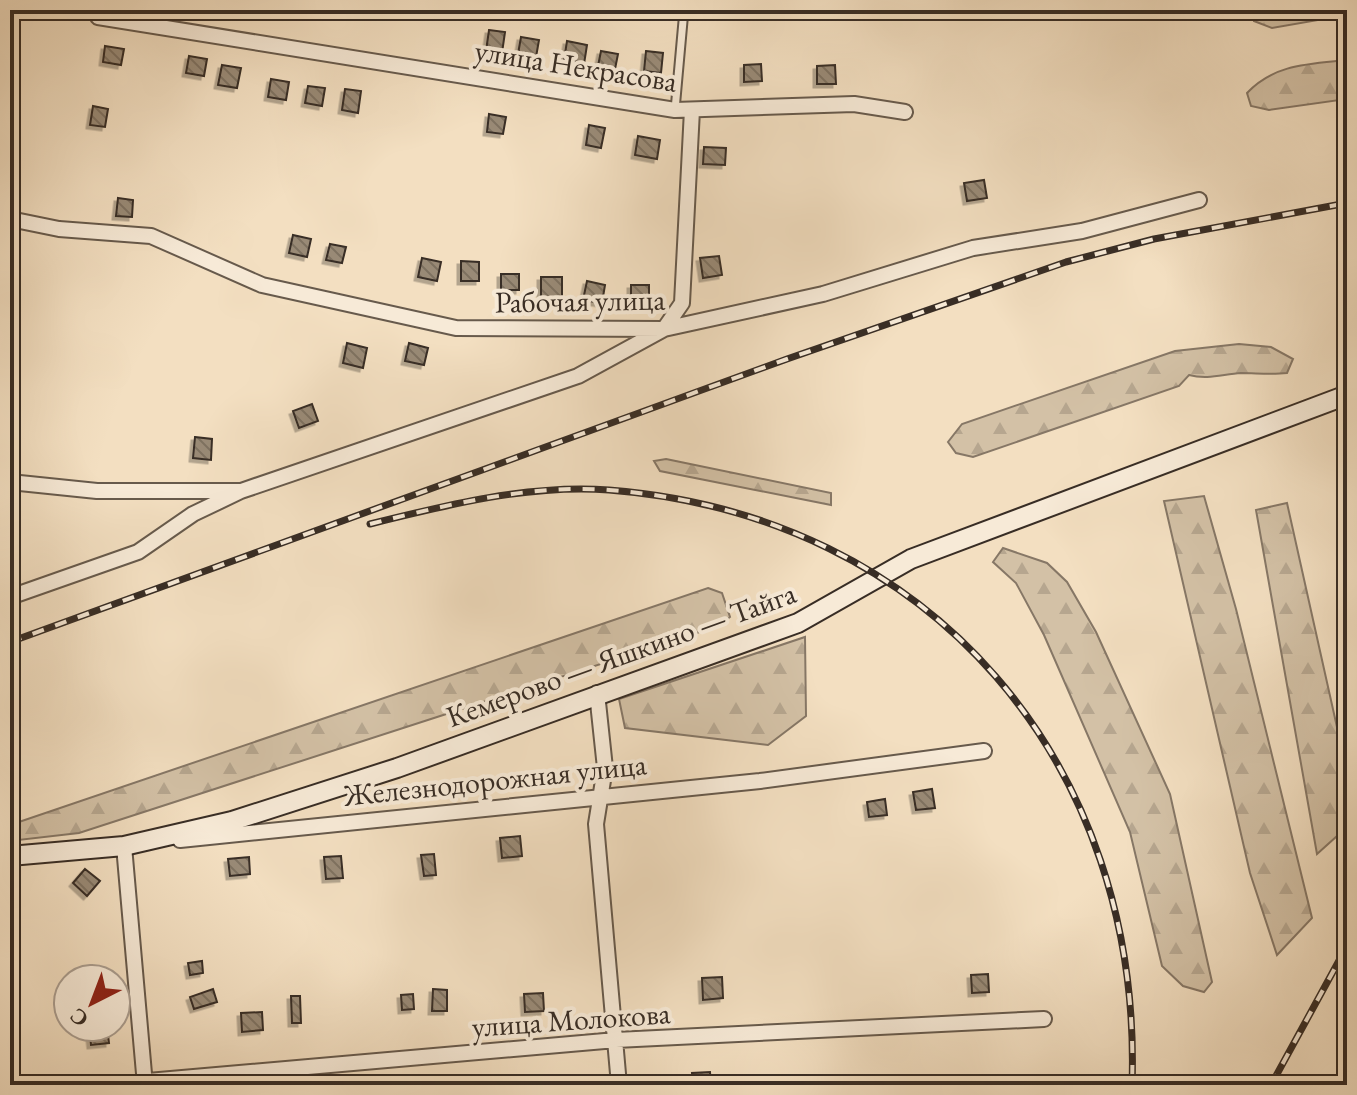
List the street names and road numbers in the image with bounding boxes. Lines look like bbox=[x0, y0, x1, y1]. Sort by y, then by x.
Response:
street label: улица Некрасова bbox=[472, 30, 680, 101]
street label: Рабочая улица bbox=[494, 280, 666, 321]
street label: Кемерово — Яшкино — Тайга bbox=[441, 573, 801, 736]
street label: Железнодорожная улица bbox=[341, 744, 648, 815]
street label: улица Молокова bbox=[470, 993, 672, 1046]

